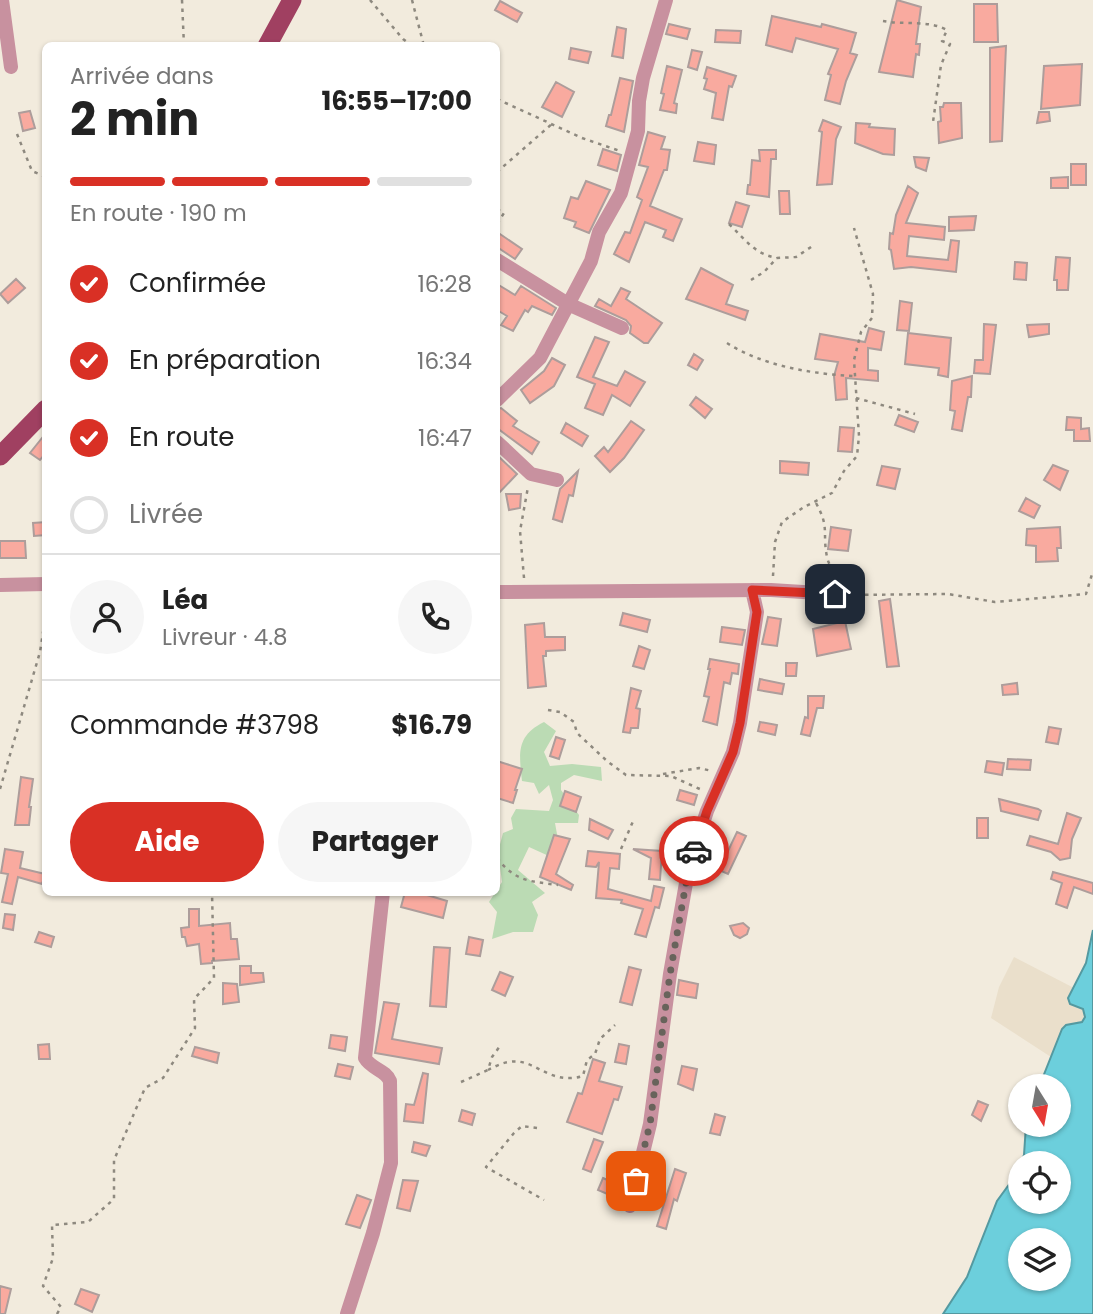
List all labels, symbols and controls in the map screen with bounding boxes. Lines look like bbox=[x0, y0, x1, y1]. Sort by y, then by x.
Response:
text: Arrivée dans bbox=[70, 60, 214, 92]
text: 16:55–17:00 bbox=[321, 83, 472, 119]
text: 2 min bbox=[70, 87, 199, 151]
text: En route · 190 m bbox=[70, 197, 247, 229]
icon: check bbox=[70, 265, 108, 303]
text: Confirmée bbox=[129, 265, 266, 301]
text: 16:28 bbox=[417, 268, 472, 300]
icon: check bbox=[70, 342, 108, 380]
text: En préparation bbox=[129, 342, 321, 378]
text: 16:34 bbox=[417, 345, 472, 377]
icon: check bbox=[70, 419, 108, 457]
text: En route bbox=[129, 419, 234, 455]
text: 16:47 bbox=[418, 422, 472, 454]
text: Livrée bbox=[129, 496, 203, 532]
pin bbox=[805, 564, 865, 624]
icon: home bbox=[816, 575, 854, 613]
button: person bbox=[70, 580, 144, 654]
button: phone bbox=[398, 580, 472, 654]
text: Léa bbox=[162, 582, 208, 618]
text: Livreur · 4.8 bbox=[162, 621, 288, 653]
text: Commande #3798 bbox=[70, 707, 319, 743]
text: $16.79 bbox=[391, 707, 472, 743]
button: Aide bbox=[70, 802, 264, 882]
button: Partager bbox=[278, 802, 472, 882]
courier bbox=[659, 816, 729, 886]
icon: car bbox=[675, 832, 713, 870]
north arrow bbox=[1008, 1074, 1071, 1138]
map controls bbox=[1008, 1074, 1071, 1291]
pin bbox=[606, 1151, 666, 1211]
button: locate bbox=[1008, 1151, 1071, 1214]
icon: bag bbox=[617, 1162, 655, 1200]
button: layers bbox=[1008, 1228, 1071, 1291]

